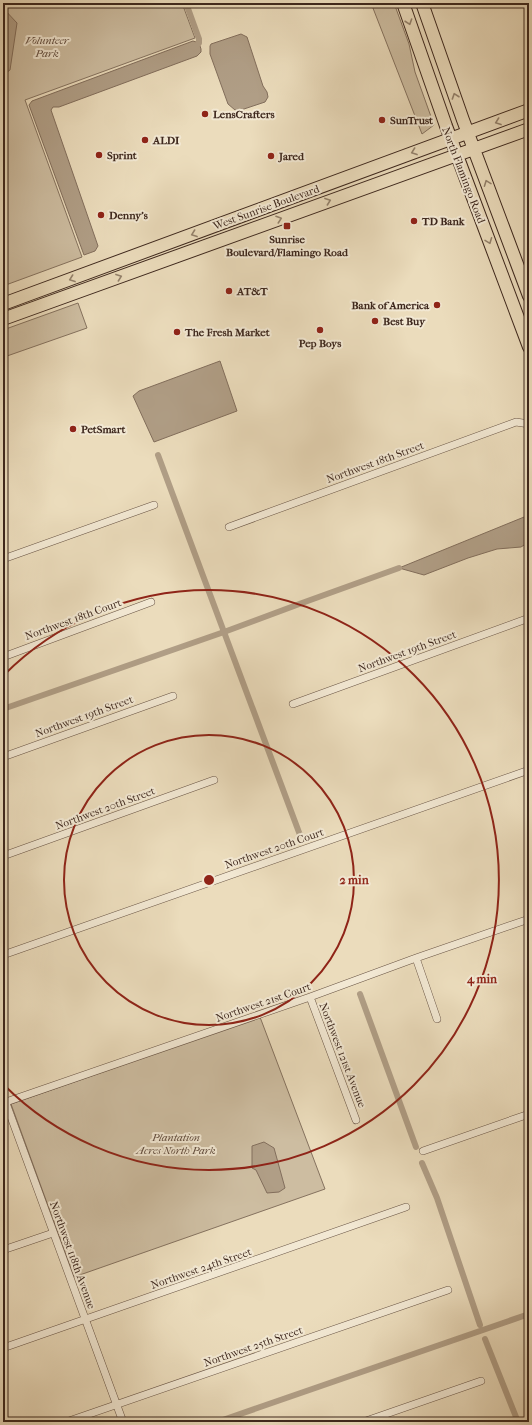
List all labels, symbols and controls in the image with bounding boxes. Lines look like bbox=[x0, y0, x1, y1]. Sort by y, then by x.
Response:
one-way arrow bbox=[405, 19, 413, 26]
park label: Volunteer Park bbox=[25, 34, 70, 60]
one-way arrow bbox=[451, 93, 459, 100]
place label: LensCrafters bbox=[213, 108, 274, 121]
marker: LensCrafters bbox=[200, 109, 210, 119]
place label: SunTrust bbox=[390, 114, 434, 127]
marker: SunTrust bbox=[377, 115, 387, 125]
one-way arrow bbox=[495, 117, 502, 125]
street label: North Flamingo Road bbox=[439, 125, 488, 226]
place label: ALDI bbox=[152, 134, 180, 147]
marker: ALDI bbox=[140, 135, 150, 145]
one-way arrow bbox=[411, 148, 418, 156]
place label: Sprint bbox=[107, 149, 138, 162]
marker: Sprint bbox=[94, 150, 104, 160]
place label: Jared bbox=[278, 150, 305, 163]
marker: Jared bbox=[266, 151, 276, 161]
one-way arrow bbox=[483, 180, 491, 187]
street label: West Sunrise Boulevard bbox=[210, 182, 322, 233]
one-way arrow bbox=[324, 198, 331, 206]
place label: Denny's bbox=[108, 209, 148, 222]
marker: Denny's bbox=[96, 210, 106, 220]
one-way arrow bbox=[276, 215, 283, 223]
place label: TD Bank bbox=[421, 215, 465, 228]
marker: TD Bank bbox=[409, 216, 419, 226]
marker: Sunrise Boulevard/Flamingo Road bbox=[282, 221, 292, 231]
one-way arrow bbox=[190, 229, 197, 237]
place label: Sunrise Boulevard/Flamingo Road bbox=[226, 233, 349, 259]
one-way arrow bbox=[485, 238, 493, 245]
one-way arrow bbox=[69, 274, 76, 283]
one-way arrow bbox=[115, 274, 122, 282]
place label: AT&T bbox=[236, 285, 268, 298]
marker: AT&T bbox=[224, 286, 234, 296]
place label: Bank of America bbox=[351, 299, 430, 312]
marker: Bank of America bbox=[432, 300, 442, 310]
place label: Best Buy bbox=[383, 315, 426, 328]
marker: Best Buy bbox=[370, 316, 380, 326]
marker: Pep Boys bbox=[315, 325, 325, 335]
place label: The Fresh Market bbox=[184, 326, 271, 339]
marker: The Fresh Market bbox=[172, 327, 182, 337]
place label: Pep Boys bbox=[299, 337, 341, 350]
place label: PetSmart bbox=[81, 423, 126, 436]
marker: PetSmart bbox=[68, 424, 78, 434]
street label: Northwest 18th Street bbox=[325, 439, 426, 486]
street label: Northwest 18th Court bbox=[23, 596, 123, 643]
street label: Northwest 19th Street bbox=[356, 628, 458, 675]
street label: Northwest 19th Street bbox=[33, 693, 135, 740]
street label: Northwest 20th Street bbox=[53, 784, 157, 833]
street label: Northwest 20th Court bbox=[223, 825, 326, 872]
centre of rings bbox=[202, 873, 216, 887]
text: 2 min bbox=[339, 873, 370, 887]
text: 4 min bbox=[466, 972, 498, 987]
street label: Northwest 21st Court bbox=[214, 980, 312, 1025]
street label: Northwest 121st Avenue bbox=[317, 1001, 369, 1110]
park label: Plantation Acres North Park bbox=[135, 1131, 216, 1157]
street label: Northwest 118th Avenue bbox=[47, 1200, 98, 1311]
street label: Northwest 24th Street bbox=[149, 1245, 253, 1292]
street label: Northwest 25th Street bbox=[202, 1323, 304, 1370]

